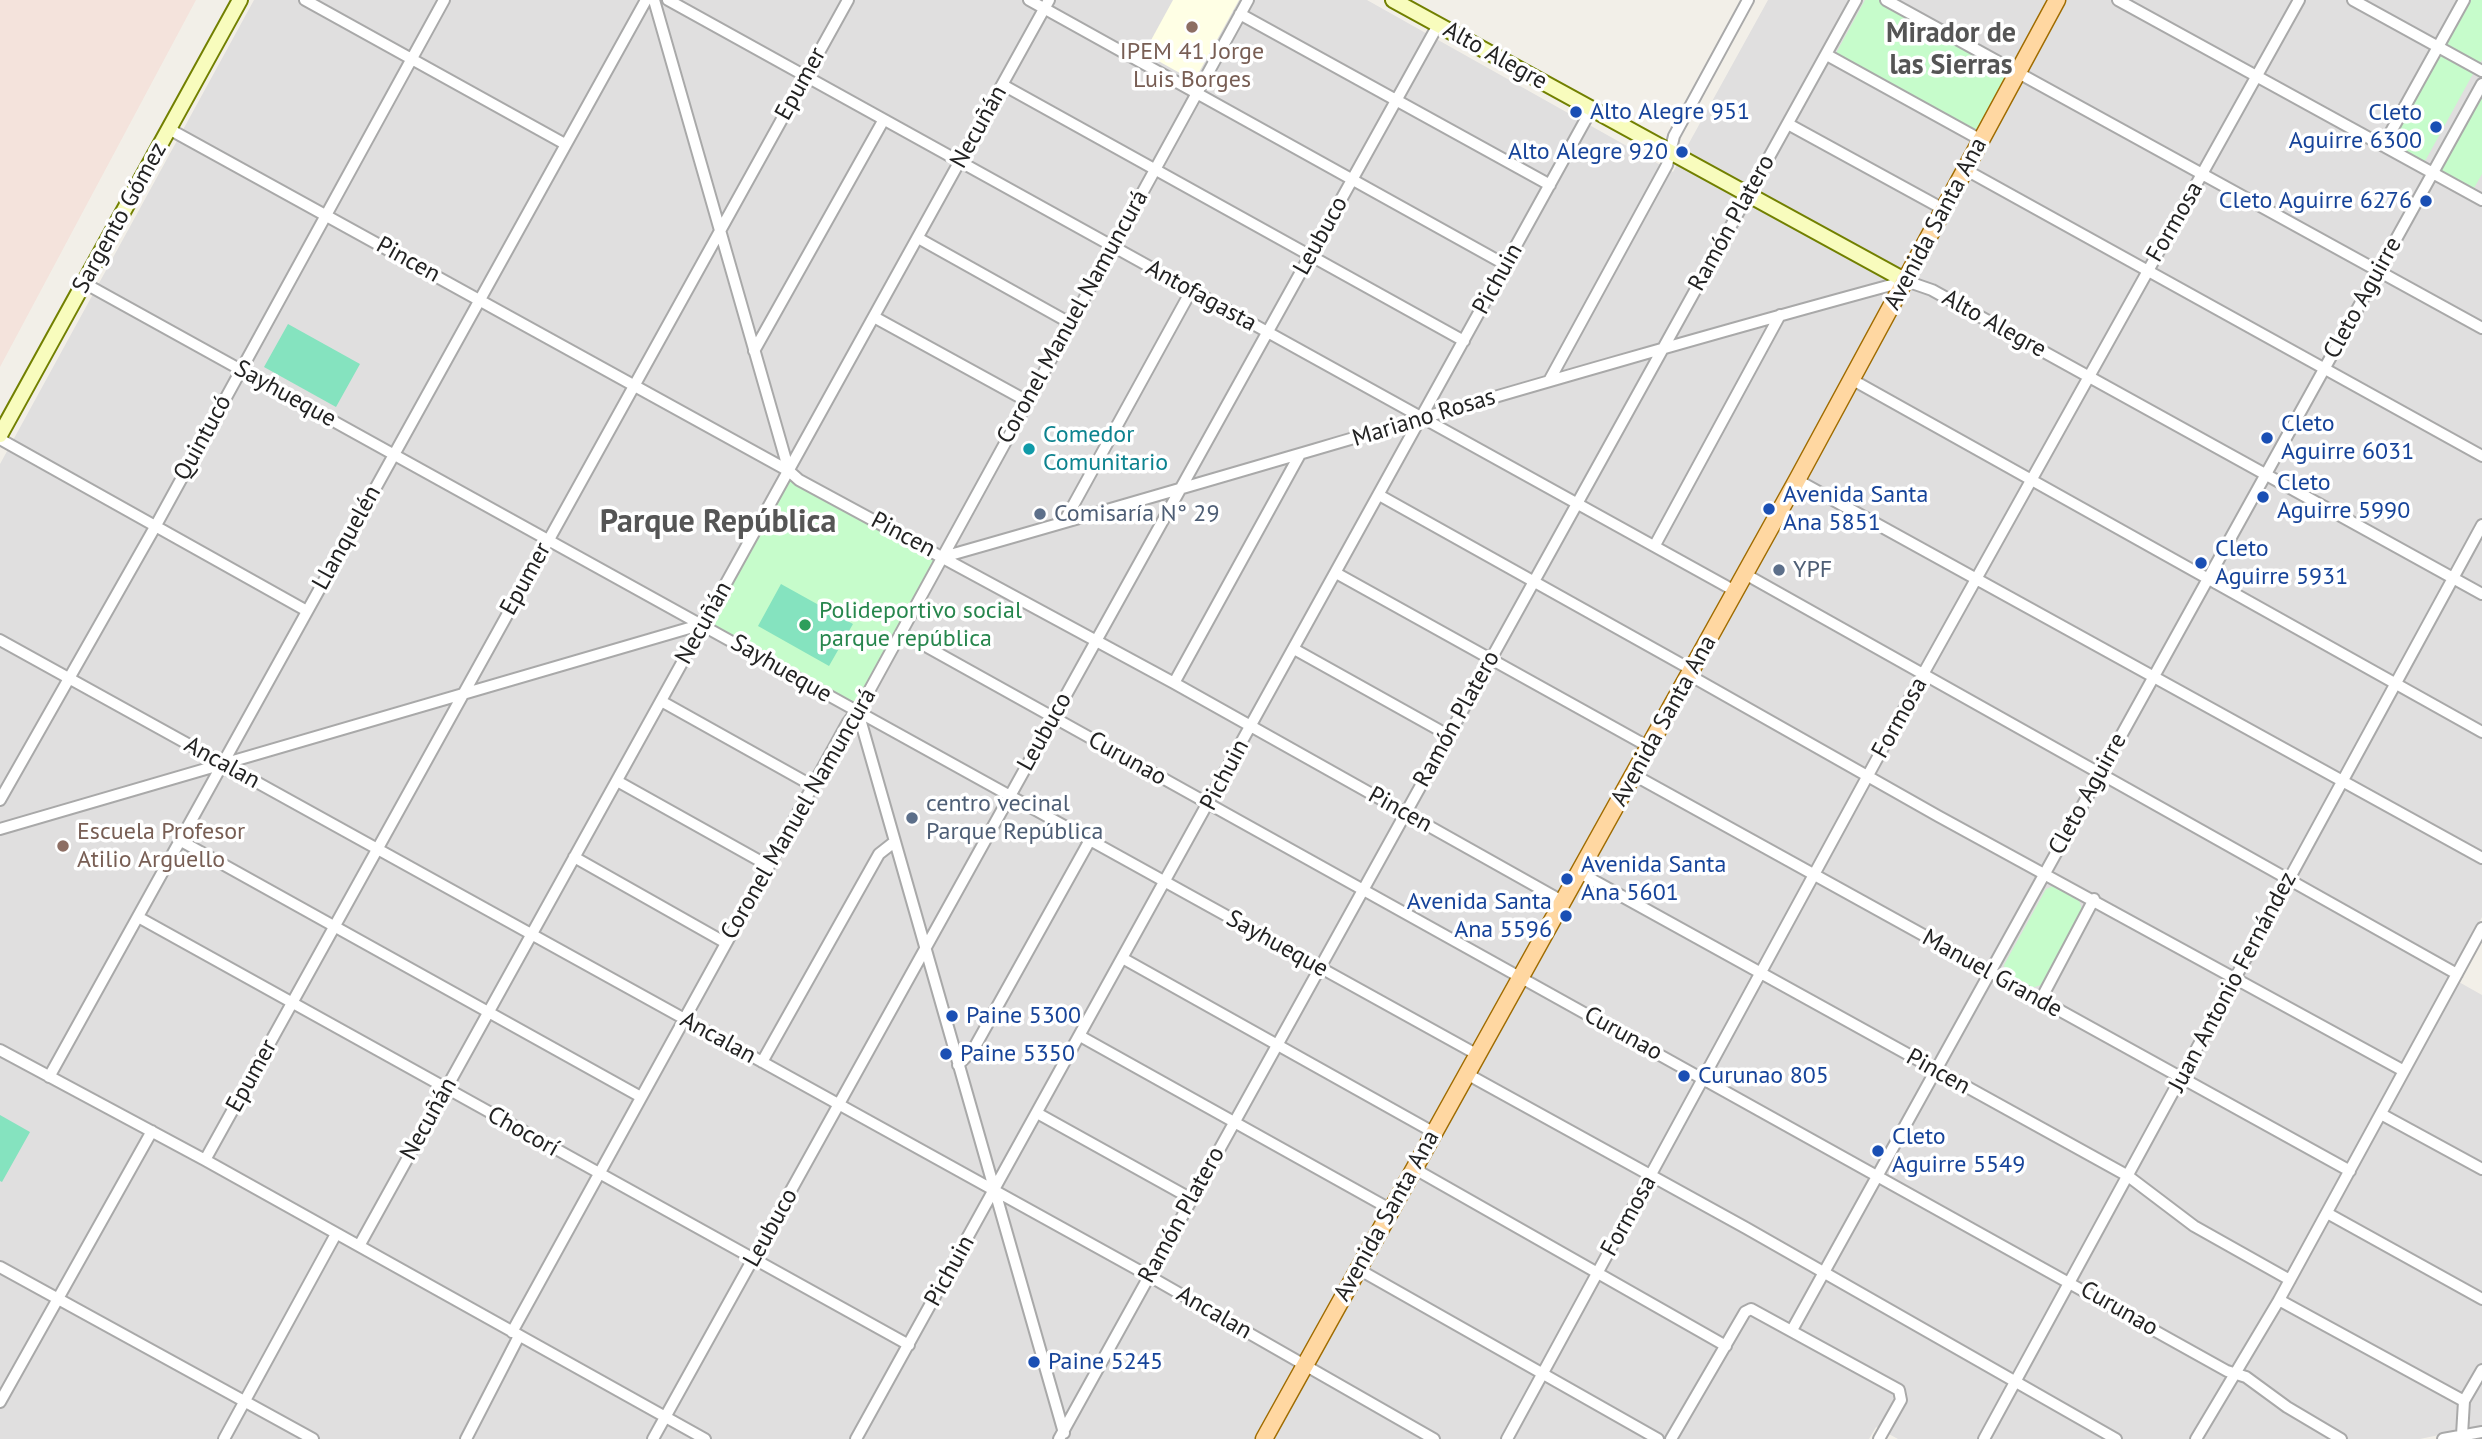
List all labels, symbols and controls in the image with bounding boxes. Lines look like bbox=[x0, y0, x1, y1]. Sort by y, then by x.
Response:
street label: Alto Alegre bbox=[1438, 16, 1552, 96]
district label: Mirador de las Sierras bbox=[1886, 17, 2016, 83]
marker: IPEM 41 Jorge Luis Borges bbox=[1184, 19, 1200, 35]
place label: IPEM 41 Jorge Luis Borges bbox=[1120, 38, 1264, 94]
street label: Epumer bbox=[769, 43, 833, 125]
street label: Necuñán bbox=[945, 81, 1013, 173]
place label: Alto Alegre 951 bbox=[1590, 98, 1750, 126]
place label: Cleto Aguirre 6300 bbox=[2289, 99, 2422, 155]
marker: Alto Alegre 951 bbox=[1568, 104, 1584, 120]
marker: Cleto Aguirre 6300 bbox=[2428, 119, 2444, 135]
street label: Avenida Santa Ana bbox=[1879, 133, 1993, 315]
street label: Sargento Gómez bbox=[67, 138, 173, 298]
place label: Alto Alegre 920 bbox=[1508, 138, 1668, 166]
marker: Alto Alegre 920 bbox=[1674, 144, 1690, 160]
street label: Ramón Platero bbox=[1683, 150, 1781, 296]
street label: Formosa bbox=[2141, 177, 2209, 267]
street label: Coronel Manuel Namuncurá bbox=[991, 185, 1155, 449]
place label: Cleto Aguirre 6276 bbox=[2219, 187, 2412, 215]
street label: Leubuco bbox=[1288, 192, 1354, 280]
marker: Cleto Aguirre 6276 bbox=[2418, 193, 2434, 209]
street label: Pincen bbox=[371, 231, 445, 289]
street label: Cleto Aguirre bbox=[2318, 232, 2408, 364]
street label: Pichuin bbox=[1467, 239, 1529, 319]
street label: Antofagasta bbox=[1141, 254, 1261, 338]
street label: Alto Alegre bbox=[1937, 284, 2051, 364]
street label: Sayhueque bbox=[229, 354, 341, 434]
street label: Mariano Rosas bbox=[1349, 383, 1499, 453]
street label: Quintucó bbox=[168, 390, 238, 486]
place label: Cleto Aguirre 6031 bbox=[2281, 410, 2414, 466]
place label: Comedor Comunitario bbox=[1043, 421, 1168, 477]
marker: Cleto Aguirre 6031 bbox=[2259, 430, 2275, 446]
marker: Comedor Comunitario bbox=[1021, 441, 1037, 457]
place label: Cleto Aguirre 5990 bbox=[2277, 469, 2410, 525]
street label: Llanquelén bbox=[307, 481, 387, 595]
place label: Avenida Santa Ana 5851 bbox=[1783, 481, 1928, 537]
marker: Cleto Aguirre 5990 bbox=[2255, 489, 2271, 505]
place label: Comisaría N° 29 bbox=[1054, 500, 1219, 528]
marker: Avenida Santa Ana 5851 bbox=[1761, 501, 1777, 517]
district label: Parque República bbox=[600, 504, 836, 542]
street label: Pincen bbox=[866, 506, 940, 564]
marker: Comisaría N° 29 bbox=[1032, 506, 1048, 522]
place label: Cleto Aguirre 5931 bbox=[2215, 535, 2348, 591]
street label: Epumer bbox=[494, 538, 558, 620]
marker: Cleto Aguirre 5931 bbox=[2193, 555, 2209, 571]
place label: YPF bbox=[1793, 556, 1832, 584]
marker: YPF bbox=[1771, 562, 1787, 578]
street label: Necuñán bbox=[670, 577, 738, 669]
place label: Polideportivo social parque república bbox=[819, 597, 1022, 653]
marker: Polideportivo social parque república bbox=[797, 617, 813, 633]
street label: Sayhueque bbox=[725, 629, 837, 709]
street label: Avenida Santa Ana bbox=[1605, 631, 1723, 811]
street label: Ramón Platero bbox=[1408, 646, 1506, 792]
street label: Formosa bbox=[1866, 673, 1934, 763]
street label: Coronel Manuel Namuncurá bbox=[715, 683, 883, 945]
street label: Leubuco bbox=[1012, 688, 1078, 776]
street label: Curunao bbox=[1083, 726, 1171, 792]
street label: Cleto Aguirre bbox=[2043, 728, 2133, 860]
street label: Ancalan bbox=[179, 731, 265, 795]
street label: Pichuin bbox=[1194, 735, 1256, 815]
street label: Pincen bbox=[1363, 781, 1437, 839]
place label: centro vecinal Parque República bbox=[926, 790, 1103, 846]
marker: centro vecinal Parque República bbox=[904, 810, 920, 826]
place label: Escuela Profesor Atilio Arguello bbox=[77, 818, 245, 874]
marker: Escuela Profesor Atilio Arguello bbox=[55, 838, 71, 854]
place label: Avenida Santa Ana 5601 bbox=[1581, 851, 1726, 907]
street label: Juan Antonio Fernández bbox=[2163, 867, 2303, 1097]
marker: Avenida Santa Ana 5601 bbox=[1559, 871, 1575, 887]
place label: Avenida Santa Ana 5596 bbox=[1407, 888, 1552, 944]
street label: Sayhueque bbox=[1221, 904, 1333, 984]
marker: Avenida Santa Ana 5596 bbox=[1558, 908, 1574, 924]
street label: Manuel Grande bbox=[1917, 924, 2067, 1024]
street label: Curunao bbox=[1579, 1001, 1667, 1067]
place label: Paine 5300 bbox=[966, 1002, 1081, 1030]
street label: Ancalan bbox=[675, 1006, 761, 1070]
marker: Paine 5300 bbox=[944, 1008, 960, 1024]
street label: Epumer bbox=[220, 1035, 284, 1117]
place label: Paine 5350 bbox=[960, 1040, 1075, 1068]
street label: Pincen bbox=[1901, 1043, 1975, 1101]
marker: Paine 5350 bbox=[938, 1046, 954, 1062]
place label: Curunao 805 bbox=[1698, 1062, 1829, 1090]
marker: Curunao 805 bbox=[1676, 1068, 1692, 1084]
street label: Necuñán bbox=[395, 1073, 463, 1165]
street label: Chocorí bbox=[482, 1101, 564, 1163]
place label: Cleto Aguirre 5549 bbox=[1892, 1123, 2025, 1179]
street label: Avenida Santa Ana bbox=[1328, 1126, 1446, 1306]
street label: Ramón Platero bbox=[1133, 1142, 1231, 1288]
marker: Cleto Aguirre 5549 bbox=[1870, 1143, 1886, 1159]
street label: Formosa bbox=[1595, 1171, 1663, 1261]
street label: Leubuco bbox=[738, 1184, 804, 1272]
street label: Pichuin bbox=[919, 1231, 981, 1311]
street label: Curunao bbox=[2075, 1275, 2163, 1343]
street label: Ancalan bbox=[1171, 1280, 1257, 1346]
place label: Paine 5245 bbox=[1048, 1348, 1163, 1376]
marker: Paine 5245 bbox=[1026, 1354, 1042, 1370]

